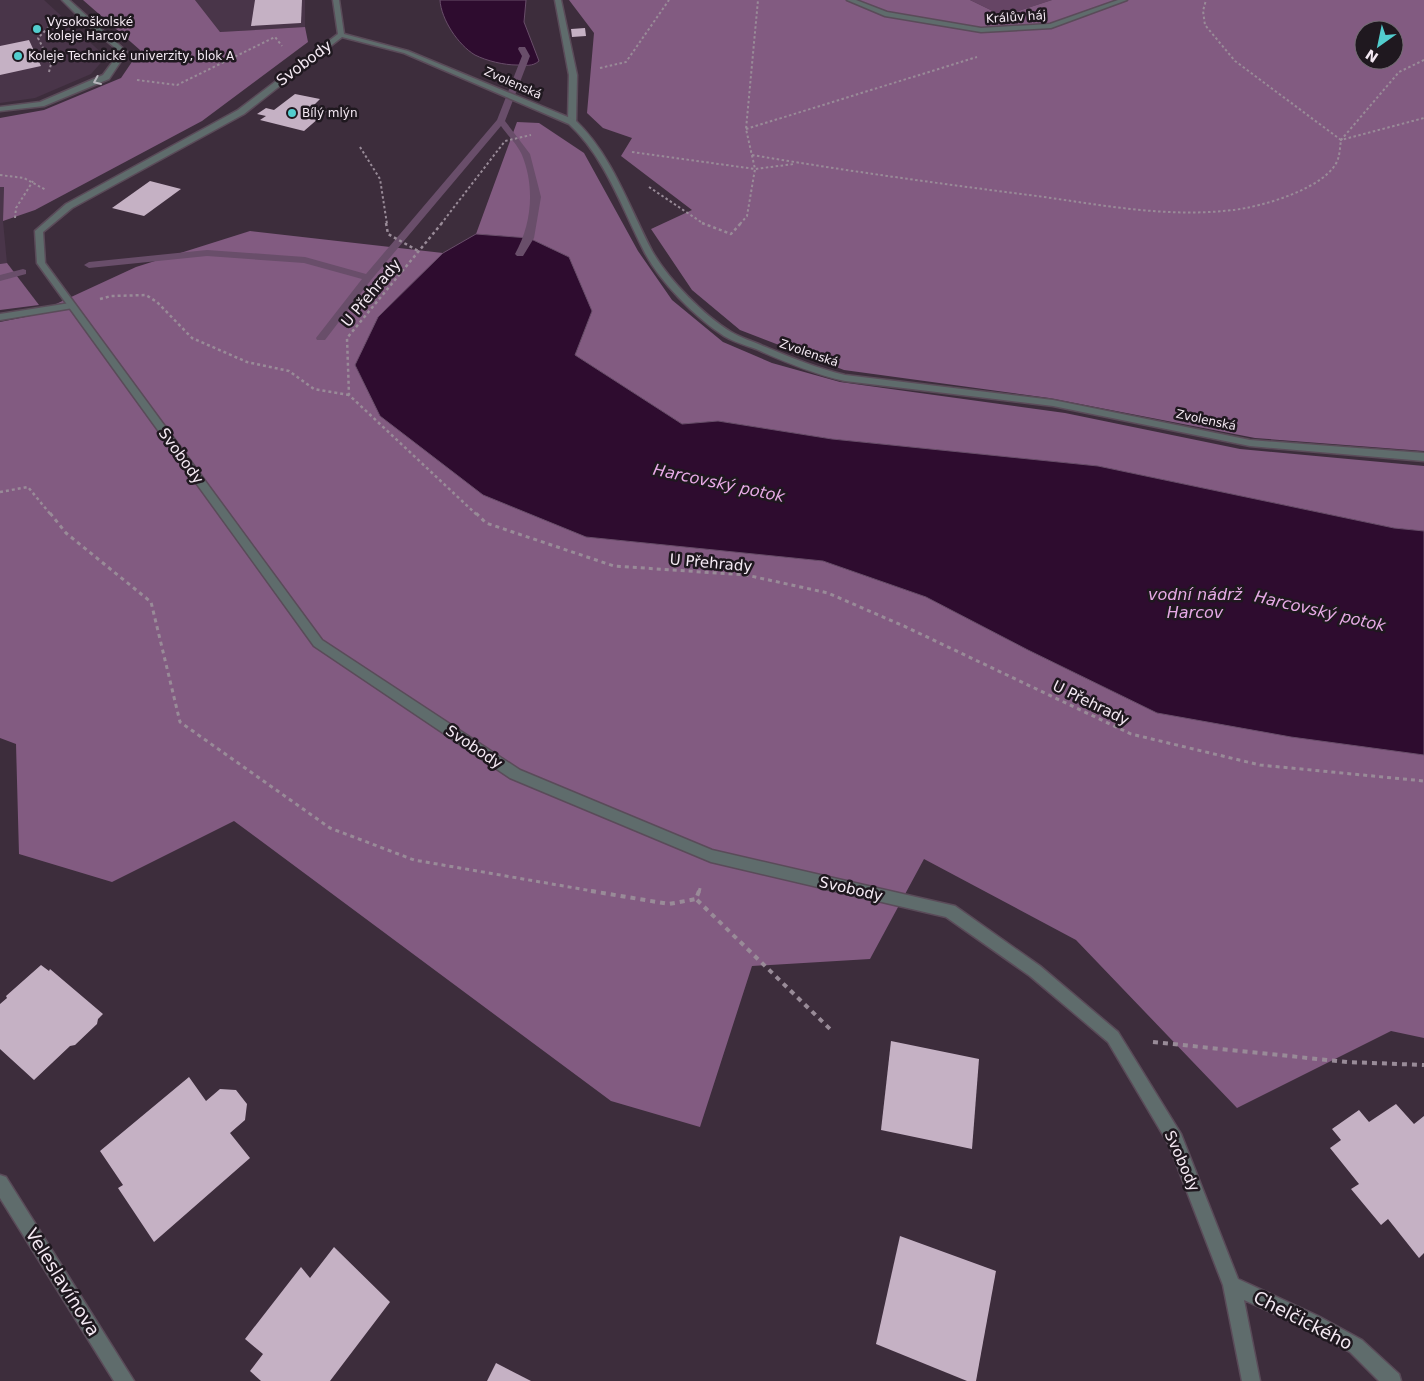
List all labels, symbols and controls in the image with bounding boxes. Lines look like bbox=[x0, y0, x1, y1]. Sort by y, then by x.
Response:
street label: Králův háj bbox=[985, 8, 1047, 26]
place label: Vysokoškolské koleje Harcov bbox=[47, 15, 133, 43]
north arrow bbox=[1354, 20, 1404, 70]
marker: Vysokoškolské koleje Harcov bbox=[31, 23, 43, 35]
street label: Svobody bbox=[273, 36, 335, 90]
text: N bbox=[1363, 46, 1381, 66]
place label: Koleje Technické univerzity, blok A bbox=[28, 49, 235, 63]
marker: Koleje Technické univerzity, blok A bbox=[12, 50, 24, 62]
street label: Zvolenská bbox=[482, 64, 544, 102]
one-way arrow bbox=[93, 74, 102, 85]
place label: Bílý mlýn bbox=[302, 106, 358, 120]
marker: Bílý mlýn bbox=[286, 107, 298, 119]
street label: U Přehrady bbox=[337, 255, 405, 331]
street label: Zvolenská bbox=[778, 336, 840, 370]
street label: Zvolenská bbox=[1175, 407, 1237, 433]
street label: Svobody bbox=[155, 425, 207, 488]
water label: Harcovský potok bbox=[652, 460, 787, 506]
street label: U Přehrady bbox=[669, 550, 753, 576]
water label: vodní nádrž Harcov bbox=[1148, 585, 1243, 622]
water label: Harcovský potok bbox=[1253, 587, 1388, 635]
street label: U Přehrady bbox=[1050, 677, 1132, 729]
street label: Svobody bbox=[442, 721, 506, 773]
street label: Svobody bbox=[817, 873, 885, 905]
street label: Svobody bbox=[1161, 1128, 1203, 1194]
street label: Veleslavínova bbox=[21, 1224, 105, 1340]
street label: Chelčického bbox=[1250, 1286, 1356, 1354]

